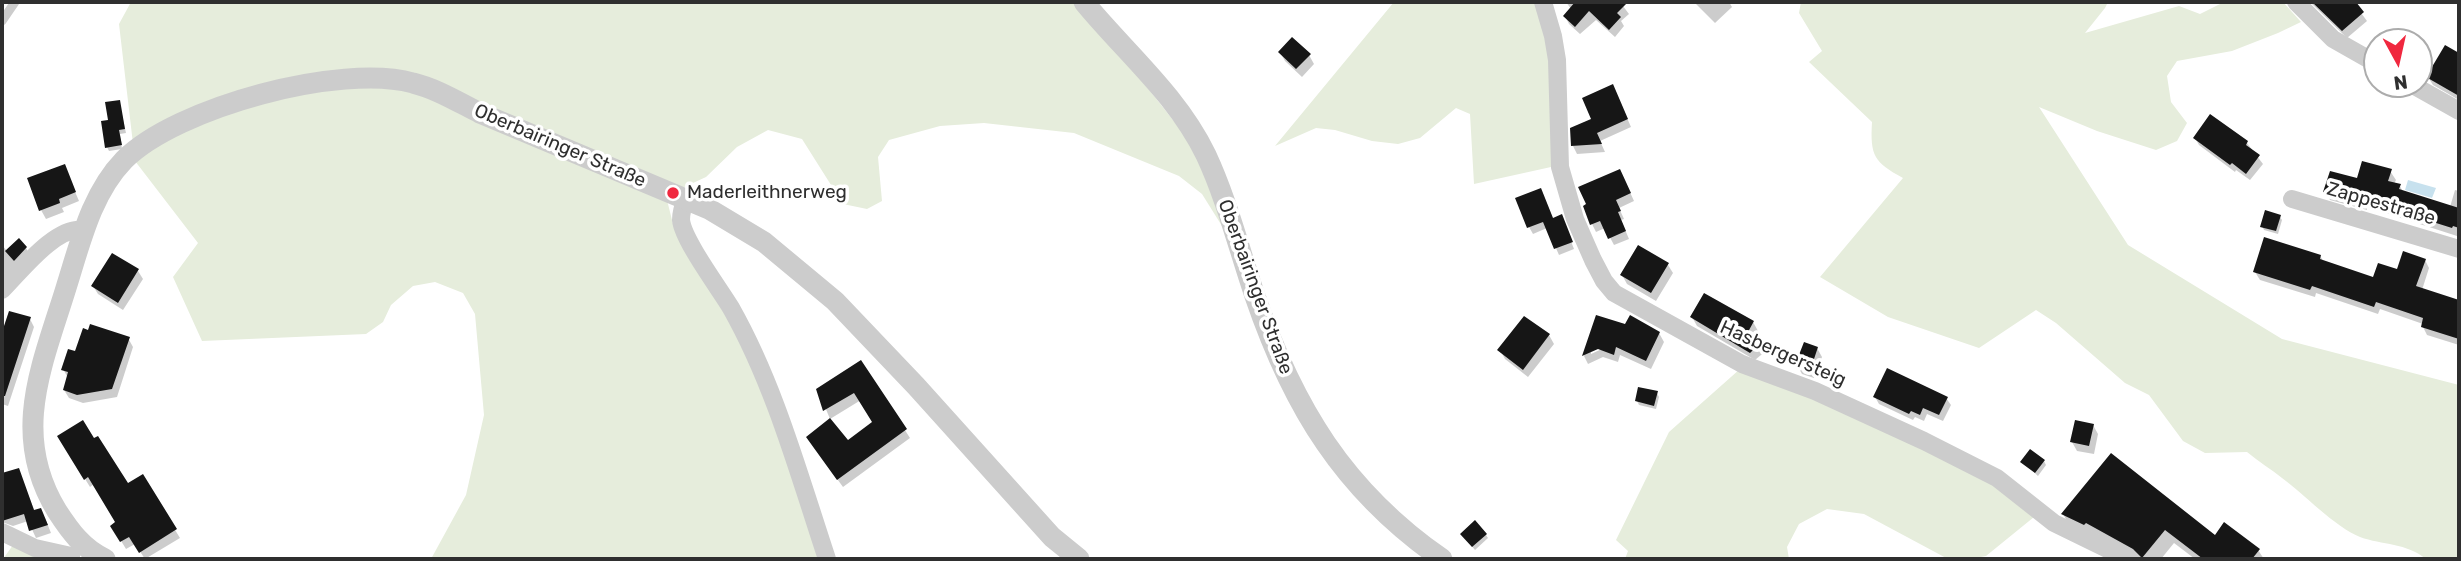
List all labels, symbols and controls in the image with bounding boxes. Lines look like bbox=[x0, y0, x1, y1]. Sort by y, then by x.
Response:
north arrow bbox=[2363, 28, 2433, 98]
text: N bbox=[2392, 70, 2409, 95]
street label: Oberbairinger Straße bbox=[471, 100, 649, 192]
street label: Zappestraße bbox=[2324, 178, 2438, 230]
place label: Maderleithnerweg bbox=[687, 182, 847, 204]
marker: Maderleithnerweg bbox=[665, 185, 681, 201]
street label: Oberbairinger Straße bbox=[1213, 197, 1297, 377]
street label: Hasbergersteig bbox=[1716, 316, 1850, 392]

